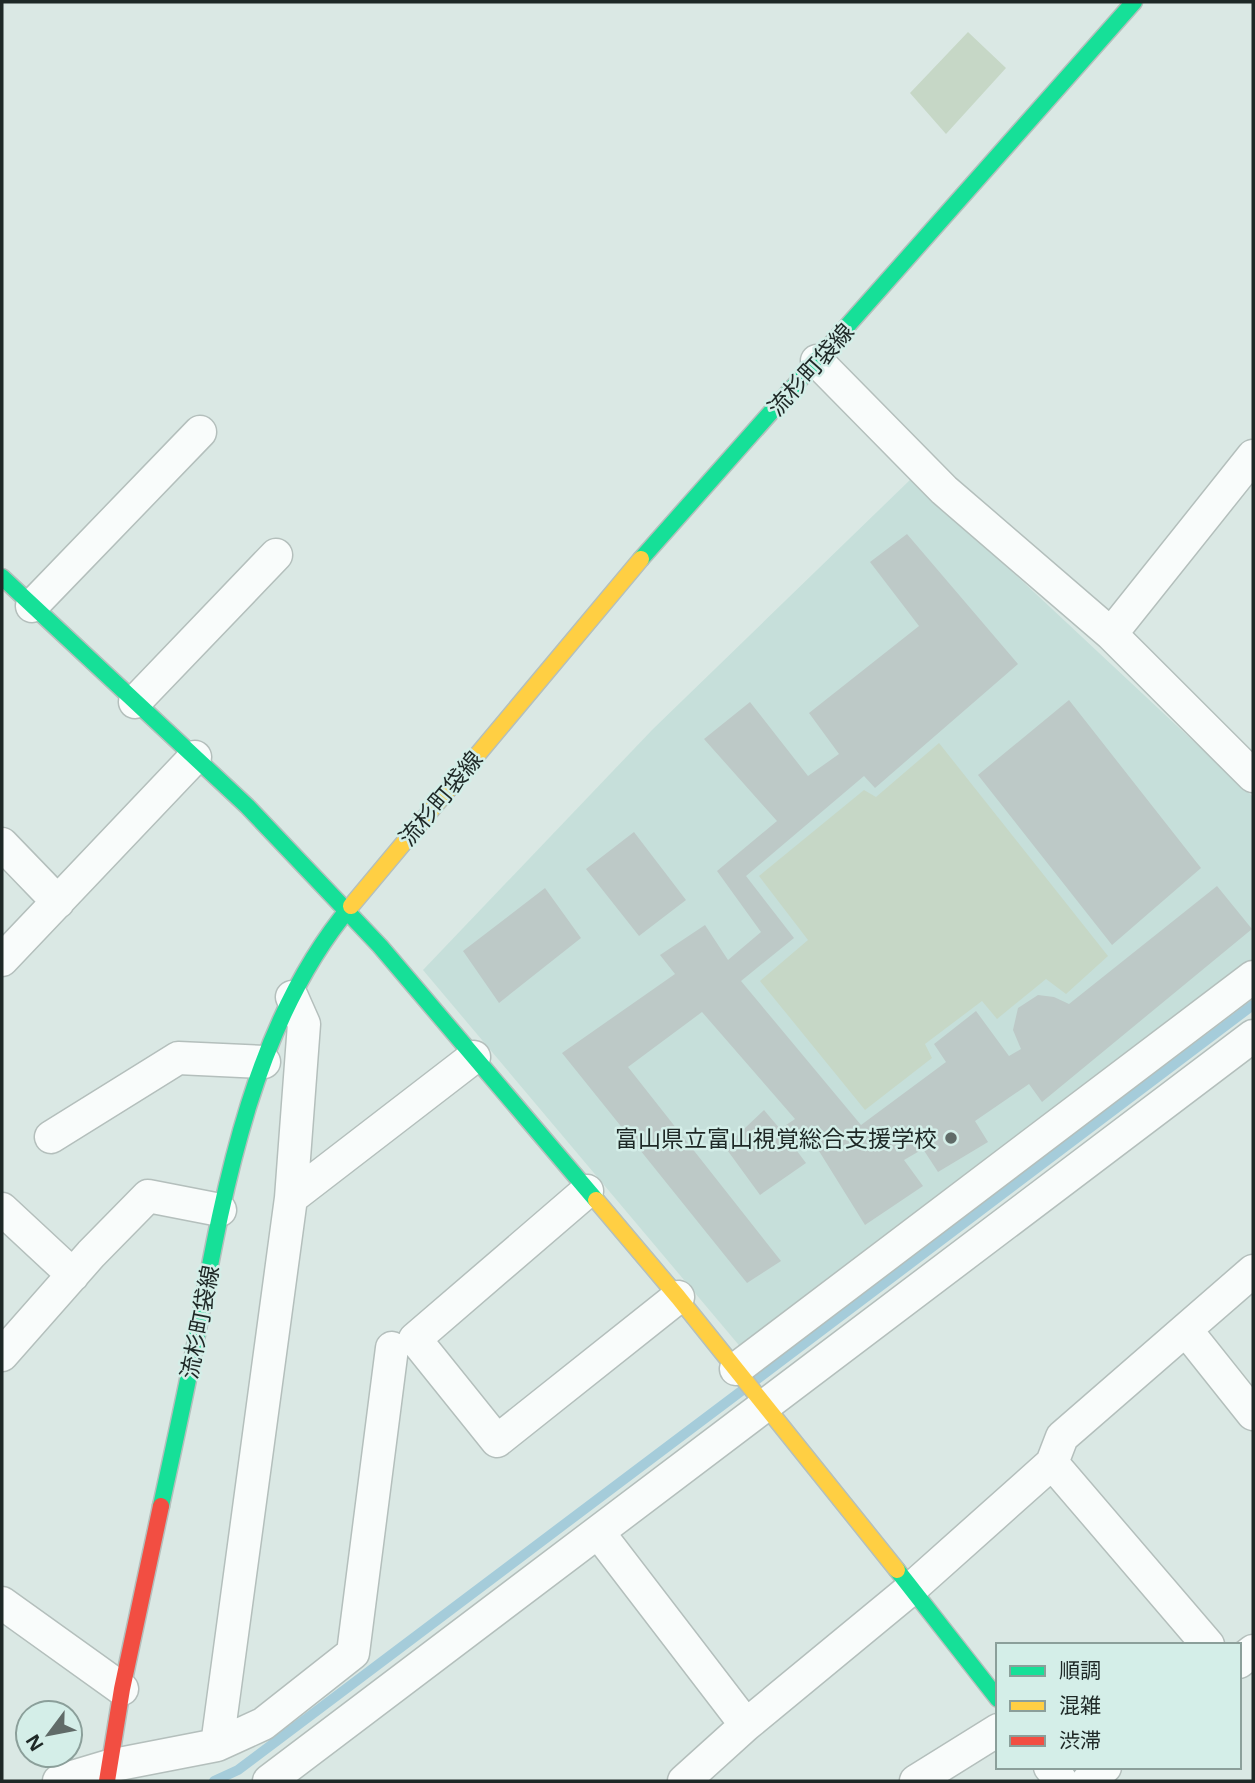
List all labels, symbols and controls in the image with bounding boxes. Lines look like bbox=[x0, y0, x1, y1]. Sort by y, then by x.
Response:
street label: 流杉町袋線 bbox=[760, 316, 860, 422]
street label: 流杉町袋線 bbox=[391, 744, 489, 852]
place label: 富山県立富山視覚総合支援学校 bbox=[615, 1122, 937, 1154]
marker: 富山県立富山視覚総合支援学校 bbox=[943, 1130, 959, 1146]
street label: 流杉町袋線 bbox=[172, 1263, 226, 1381]
legend bbox=[996, 1643, 1241, 1769]
text: 順調 bbox=[1059, 1656, 1101, 1684]
text: 混雑 bbox=[1059, 1691, 1101, 1719]
north arrow bbox=[14, 1699, 84, 1769]
text: 渋滞 bbox=[1059, 1726, 1101, 1754]
text: N bbox=[19, 1730, 50, 1756]

